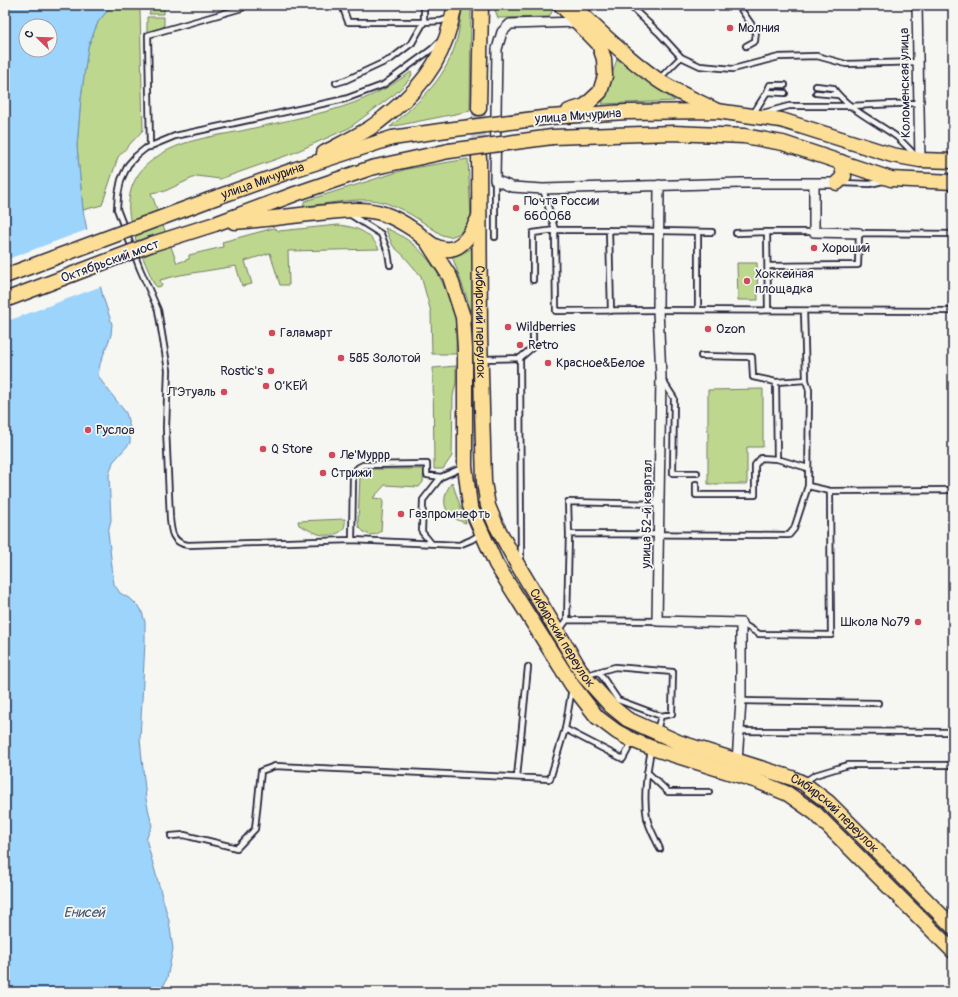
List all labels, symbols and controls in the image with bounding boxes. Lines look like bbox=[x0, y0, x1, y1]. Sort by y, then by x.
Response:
north arrow bbox=[18, 18, 58, 58]
place label: Молния bbox=[738, 20, 780, 36]
marker: Молния bbox=[725, 23, 735, 33]
text: С bbox=[22, 28, 37, 40]
street label: Коломенская улица bbox=[896, 28, 914, 138]
street label: улица Мичурина bbox=[533, 105, 622, 127]
street label: улица Мичурина bbox=[218, 159, 306, 203]
place label: Почта России 660068 bbox=[524, 193, 599, 224]
marker: Почта России 660068 bbox=[511, 203, 521, 213]
street label: Октябрьский мост bbox=[59, 236, 162, 286]
place label: Хороший bbox=[822, 240, 870, 256]
marker: Хороший bbox=[809, 243, 819, 253]
street label: Сибирский переулок bbox=[472, 265, 489, 379]
place label: Хоккейная площадка bbox=[755, 266, 814, 297]
marker: Хоккейная площадка bbox=[742, 276, 752, 286]
place label: Wildberries bbox=[516, 319, 576, 335]
place label: Ozon bbox=[716, 321, 745, 337]
marker: Wildberries bbox=[503, 322, 513, 332]
marker: Ozon bbox=[703, 324, 713, 334]
place label: Галамарт bbox=[280, 325, 333, 341]
marker: Галамарт bbox=[267, 328, 277, 338]
place label: Retro bbox=[528, 337, 559, 353]
marker: Retro bbox=[515, 340, 525, 350]
place label: 585 Золотой bbox=[349, 350, 421, 366]
marker: 585 Золотой bbox=[336, 353, 346, 363]
place label: Красное&Белое bbox=[556, 355, 645, 371]
marker: Красное&Белое bbox=[543, 358, 553, 368]
place label: Rostic's bbox=[220, 363, 263, 379]
marker: Rostic's bbox=[266, 366, 276, 376]
place label: О’КЕЙ bbox=[274, 378, 308, 394]
marker: О’КЕЙ bbox=[261, 381, 271, 391]
place label: Л'Этуаль bbox=[166, 384, 216, 400]
marker: Л'Этуаль bbox=[219, 387, 229, 397]
place label: Руслов bbox=[96, 422, 135, 438]
marker: Руслов bbox=[83, 425, 93, 435]
place label: Q Store bbox=[271, 441, 313, 457]
marker: Q Store bbox=[258, 444, 268, 454]
place label: Ле'Муррр bbox=[339, 447, 390, 463]
marker: Ле'Муррр bbox=[327, 450, 337, 460]
street label: улица 52-й квартал bbox=[638, 459, 656, 570]
place label: Стрижи bbox=[331, 465, 372, 481]
marker: Стрижи bbox=[318, 468, 328, 478]
place label: Газпромнефть bbox=[409, 506, 490, 522]
marker: Газпромнефть bbox=[396, 509, 406, 519]
street label: Сибирский переулок bbox=[526, 586, 599, 691]
place label: Школа №79 bbox=[841, 614, 910, 630]
marker: Школа №79 bbox=[913, 617, 923, 627]
street label: Сибирский переулок bbox=[788, 770, 883, 857]
water label: Енисей bbox=[63, 904, 106, 921]

